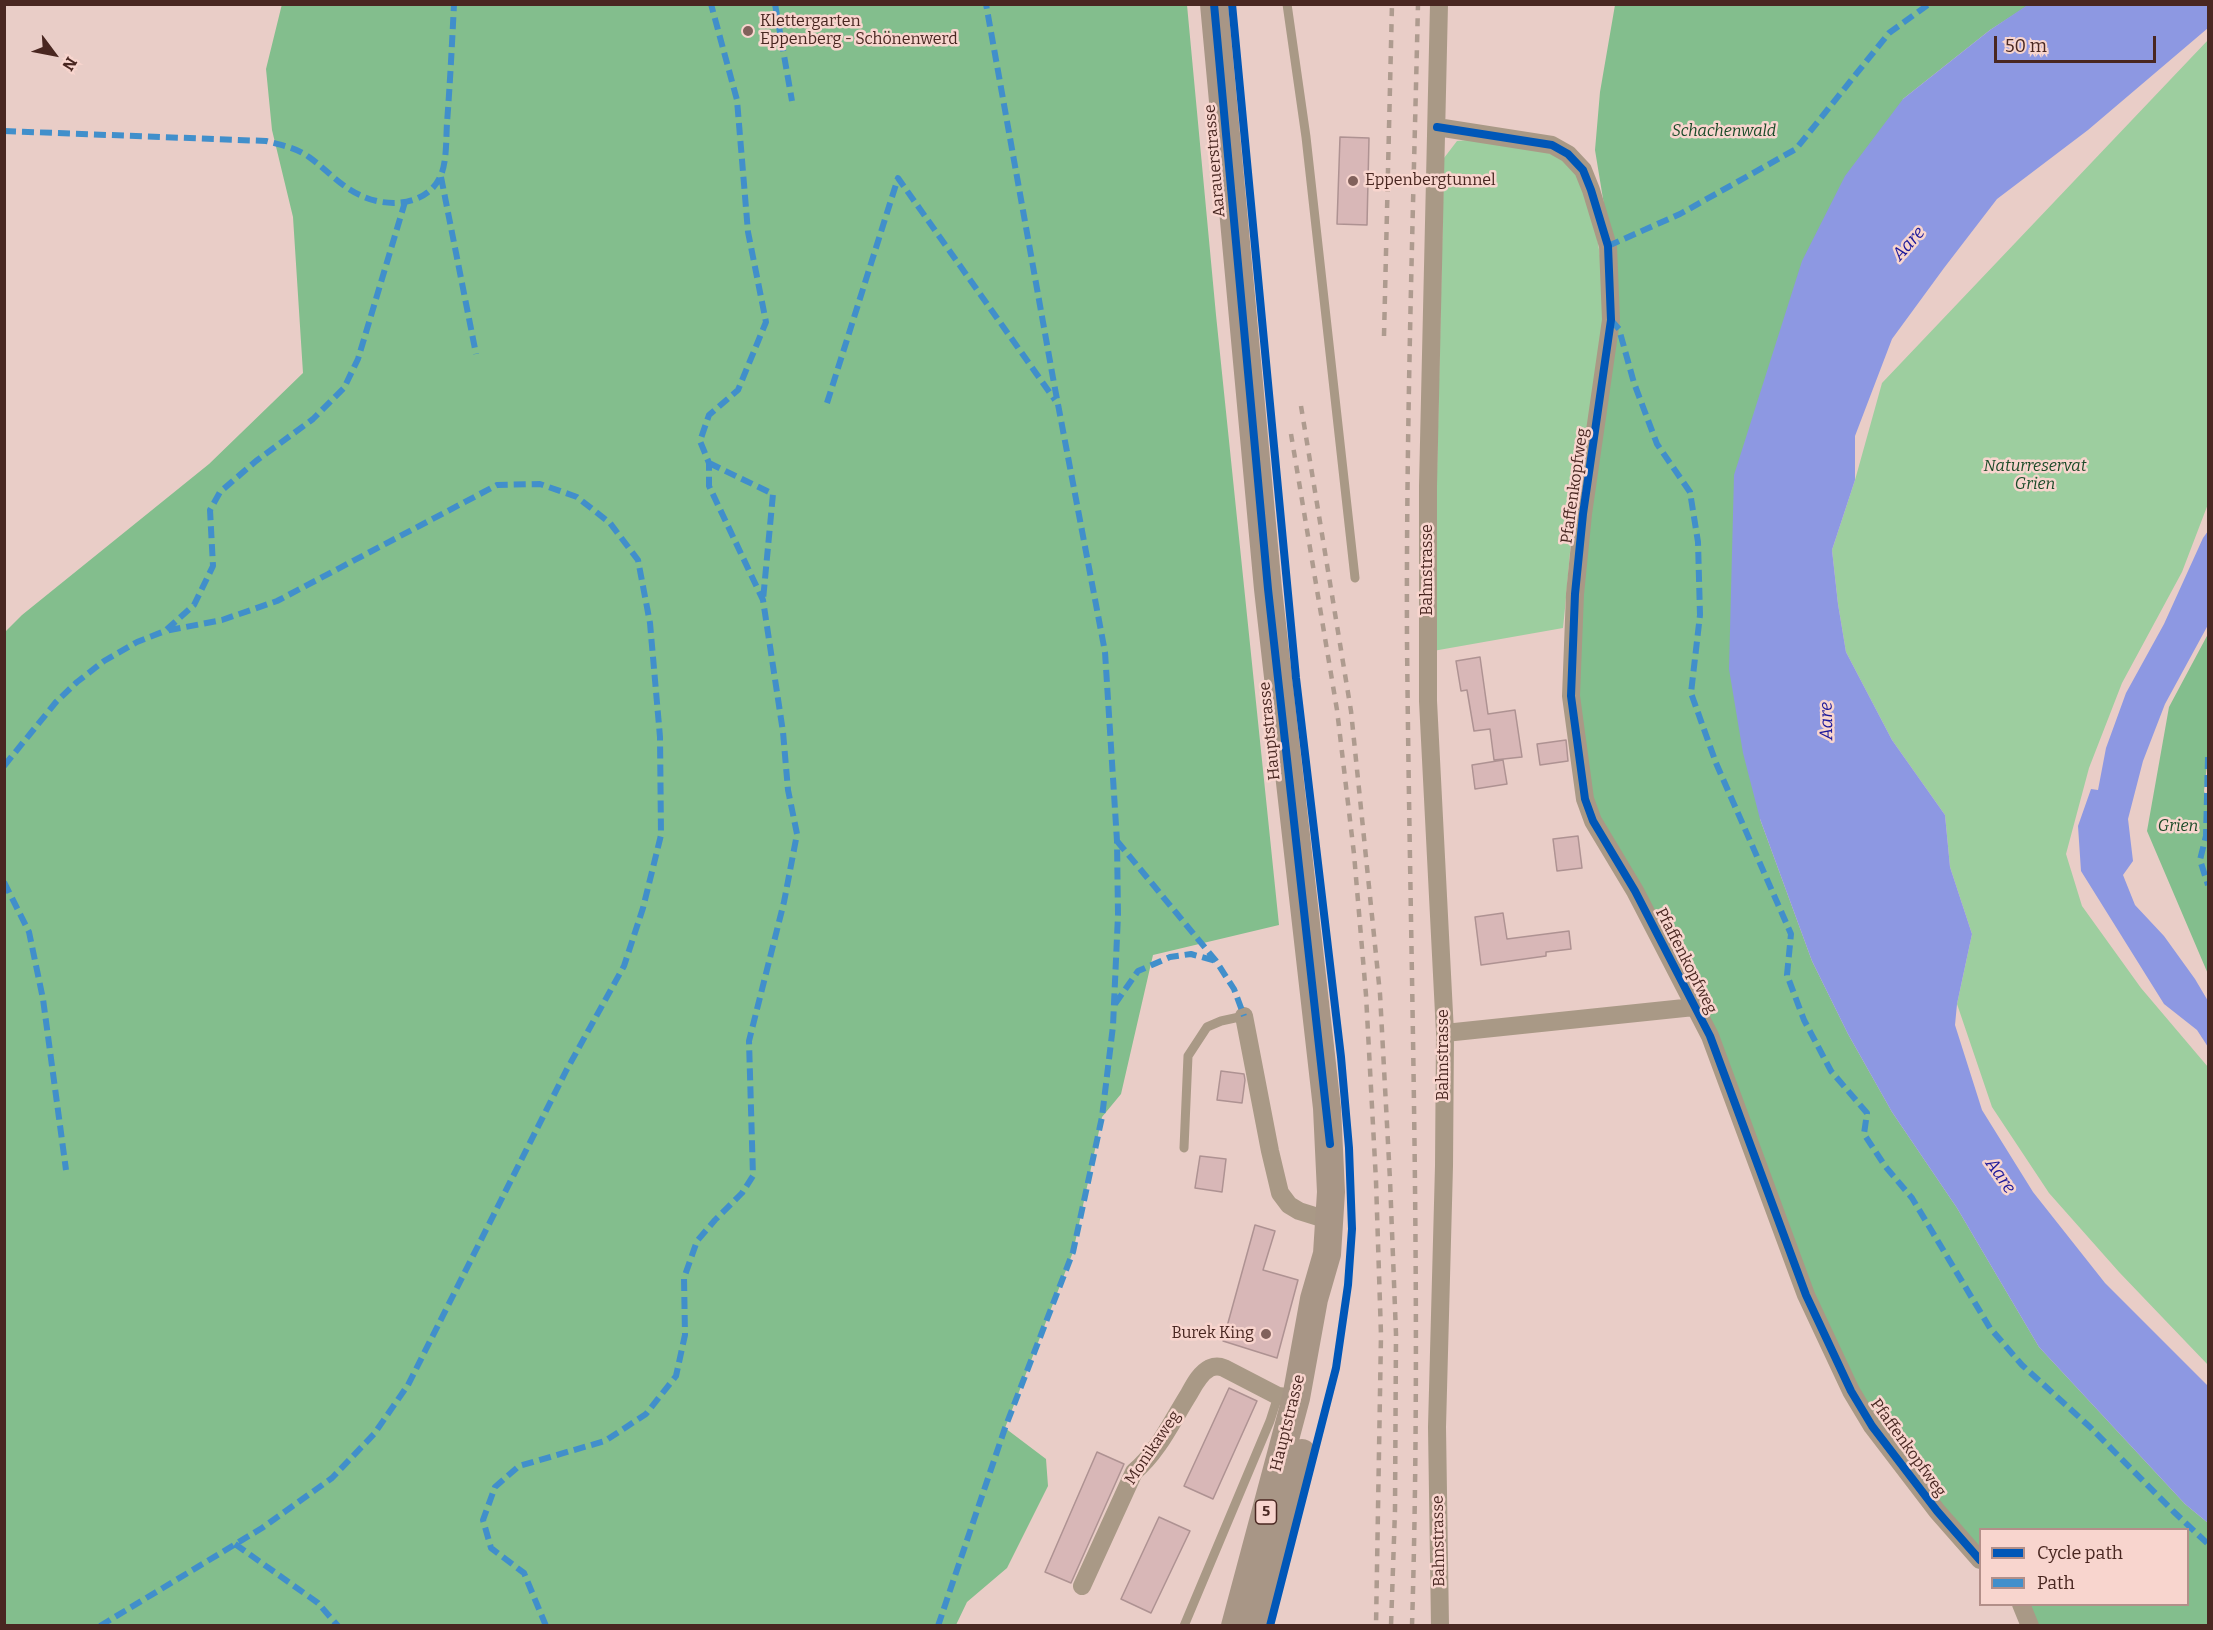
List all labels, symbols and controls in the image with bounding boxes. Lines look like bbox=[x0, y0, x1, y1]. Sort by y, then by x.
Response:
place label: Klettergarten Eppenberg - Schönenwerd bbox=[760, 12, 958, 50]
north arrow bbox=[24, 24, 84, 84]
marker: Klettergarten Eppenberg - Schönenwerd bbox=[741, 24, 755, 38]
scale bar bbox=[1997, 24, 2159, 62]
text: 50 m bbox=[2005, 35, 2047, 57]
text: N bbox=[58, 54, 81, 74]
street label: Aarauerstrasse bbox=[1200, 104, 1230, 218]
park label: Schachenwald bbox=[1672, 122, 1776, 142]
place label: Eppenbergtunnel bbox=[1365, 171, 1496, 191]
marker: Eppenbergtunnel bbox=[1346, 174, 1360, 188]
water label: Aare bbox=[1888, 223, 1930, 265]
street label: Pfaffenkopfweg bbox=[1557, 427, 1593, 545]
park label: Naturreservat Grien bbox=[1984, 457, 2086, 495]
street label: Bahnstrasse bbox=[1418, 524, 1438, 616]
street label: Hauptstrasse bbox=[1255, 681, 1285, 781]
water label: Aare bbox=[1816, 702, 1838, 740]
park label: Grien bbox=[2158, 817, 2198, 837]
street label: Pfaffenkopfweg bbox=[1651, 905, 1721, 1017]
street label: Bahnstrasse bbox=[1434, 1009, 1454, 1101]
water label: Aare bbox=[1980, 1154, 2020, 1198]
place label: Burek King bbox=[1171, 1324, 1254, 1344]
marker: Burek King bbox=[1259, 1327, 1273, 1341]
street label: Hauptstrasse bbox=[1267, 1373, 1309, 1473]
street label: Pfaffenkopfweg bbox=[1866, 1395, 1950, 1501]
street label: Monikaweg bbox=[1121, 1407, 1185, 1489]
street label: Bahnstrasse bbox=[1429, 1495, 1449, 1587]
road number: 5 bbox=[1256, 1500, 1276, 1524]
legend bbox=[1979, 1528, 2189, 1606]
text: Cycle path bbox=[2037, 1542, 2123, 1564]
text: Path bbox=[2037, 1572, 2075, 1594]

